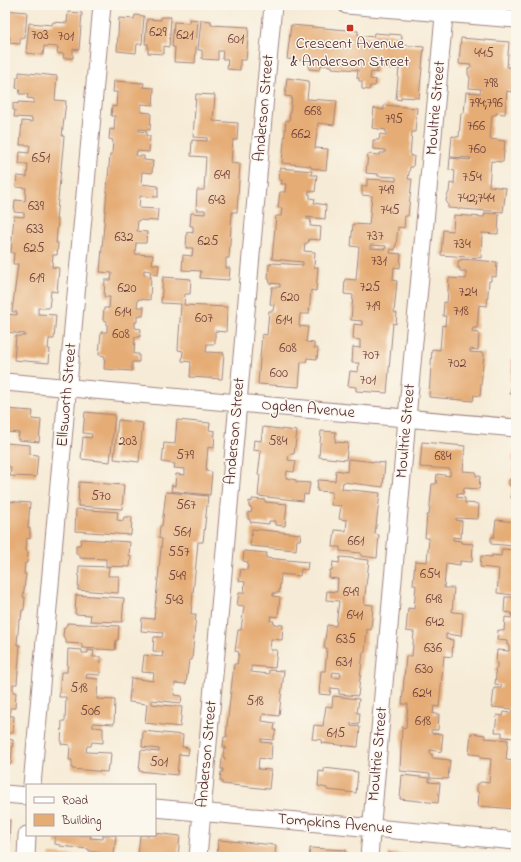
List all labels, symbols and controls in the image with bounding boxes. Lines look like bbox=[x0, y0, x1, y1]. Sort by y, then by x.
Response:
house number: 629 bbox=[149, 22, 167, 43]
marker: Crescent Avenue & Anderson Street bbox=[345, 23, 355, 33]
house number: 703 bbox=[31, 25, 49, 46]
house number: 621 bbox=[176, 25, 194, 46]
house number: 701 bbox=[58, 26, 75, 47]
house number: 601 bbox=[228, 29, 245, 50]
place label: Crescent Avenue & Anderson Street bbox=[291, 32, 410, 74]
house number: 445 bbox=[474, 43, 494, 64]
street label: Anderson Street bbox=[247, 53, 281, 163]
street label: Moultrie Street bbox=[420, 59, 452, 156]
house number: 798 bbox=[483, 73, 499, 94]
house number: 794;796 bbox=[469, 93, 503, 114]
house number: 668 bbox=[304, 101, 322, 122]
house number: 795 bbox=[385, 109, 403, 130]
house number: 766 bbox=[467, 116, 485, 137]
house number: 662 bbox=[291, 124, 311, 145]
house number: 760 bbox=[468, 139, 486, 160]
house number: 651 bbox=[32, 148, 51, 169]
house number: 649 bbox=[214, 165, 231, 186]
house number: 754 bbox=[462, 167, 482, 188]
house number: 749 bbox=[378, 180, 395, 201]
house number: 742;744 bbox=[457, 188, 495, 209]
house number: 643 bbox=[208, 190, 226, 211]
house number: 639 bbox=[28, 196, 45, 217]
house number: 745 bbox=[380, 200, 400, 221]
house number: 633 bbox=[26, 219, 44, 240]
house number: 737 bbox=[366, 226, 384, 247]
house number: 632 bbox=[115, 227, 133, 248]
house number: 625 bbox=[197, 231, 219, 252]
house number: 734 bbox=[453, 234, 471, 255]
house number: 625 bbox=[23, 238, 45, 259]
house number: 731 bbox=[371, 251, 388, 272]
house number: 619 bbox=[30, 268, 45, 289]
house number: 725 bbox=[360, 277, 380, 298]
house number: 620 bbox=[117, 278, 137, 299]
house number: 724 bbox=[459, 282, 477, 303]
house number: 620 bbox=[280, 287, 300, 308]
house number: 719 bbox=[366, 296, 381, 317]
house number: 718 bbox=[453, 301, 469, 322]
house number: 614 bbox=[115, 302, 131, 323]
house number: 607 bbox=[195, 308, 213, 329]
house number: 614 bbox=[276, 310, 292, 331]
house number: 608 bbox=[112, 324, 130, 345]
house number: 608 bbox=[279, 338, 297, 359]
street label: Ellsworth Street bbox=[51, 341, 84, 448]
house number: 707 bbox=[362, 345, 380, 366]
house number: 702 bbox=[448, 353, 466, 374]
house number: 600 bbox=[270, 363, 288, 384]
house number: 701 bbox=[360, 370, 377, 391]
street label: Anderson Street bbox=[218, 376, 252, 486]
street label: Moultrie Street bbox=[390, 382, 422, 479]
street label: Ogden Avenue bbox=[260, 393, 356, 425]
house number: 203 bbox=[119, 431, 138, 452]
house number: 584 bbox=[268, 431, 288, 452]
house number: 579 bbox=[176, 445, 195, 466]
house number: 684 bbox=[434, 446, 452, 467]
house number: 570 bbox=[91, 486, 111, 507]
house number: 567 bbox=[176, 495, 196, 516]
house number: 561 bbox=[173, 522, 192, 543]
house number: 661 bbox=[348, 531, 365, 552]
house number: 557 bbox=[168, 542, 190, 563]
house number: 654 bbox=[420, 564, 440, 585]
house number: 549 bbox=[168, 566, 187, 587]
house number: 649 bbox=[343, 582, 360, 603]
house number: 648 bbox=[425, 589, 443, 610]
house number: 543 bbox=[164, 590, 184, 611]
house number: 641 bbox=[347, 605, 364, 626]
house number: 642 bbox=[426, 612, 444, 633]
house number: 635 bbox=[336, 629, 356, 650]
house number: 636 bbox=[424, 638, 442, 659]
house number: 631 bbox=[336, 652, 353, 673]
house number: 630 bbox=[415, 659, 433, 680]
house number: 518 bbox=[70, 678, 88, 699]
house number: 624 bbox=[413, 683, 432, 704]
house number: 518 bbox=[246, 691, 264, 712]
street label: Anderson Street bbox=[190, 699, 224, 809]
house number: 506 bbox=[80, 701, 100, 722]
street label: Moultrie Street bbox=[362, 705, 394, 802]
house number: 618 bbox=[415, 711, 431, 732]
house number: 615 bbox=[327, 723, 345, 744]
house number: 501 bbox=[150, 752, 169, 773]
legend bbox=[26, 784, 156, 836]
text: Road bbox=[62, 792, 88, 810]
street label: Tompkins Avenue bbox=[277, 807, 394, 841]
text: Building bbox=[61, 812, 101, 831]

